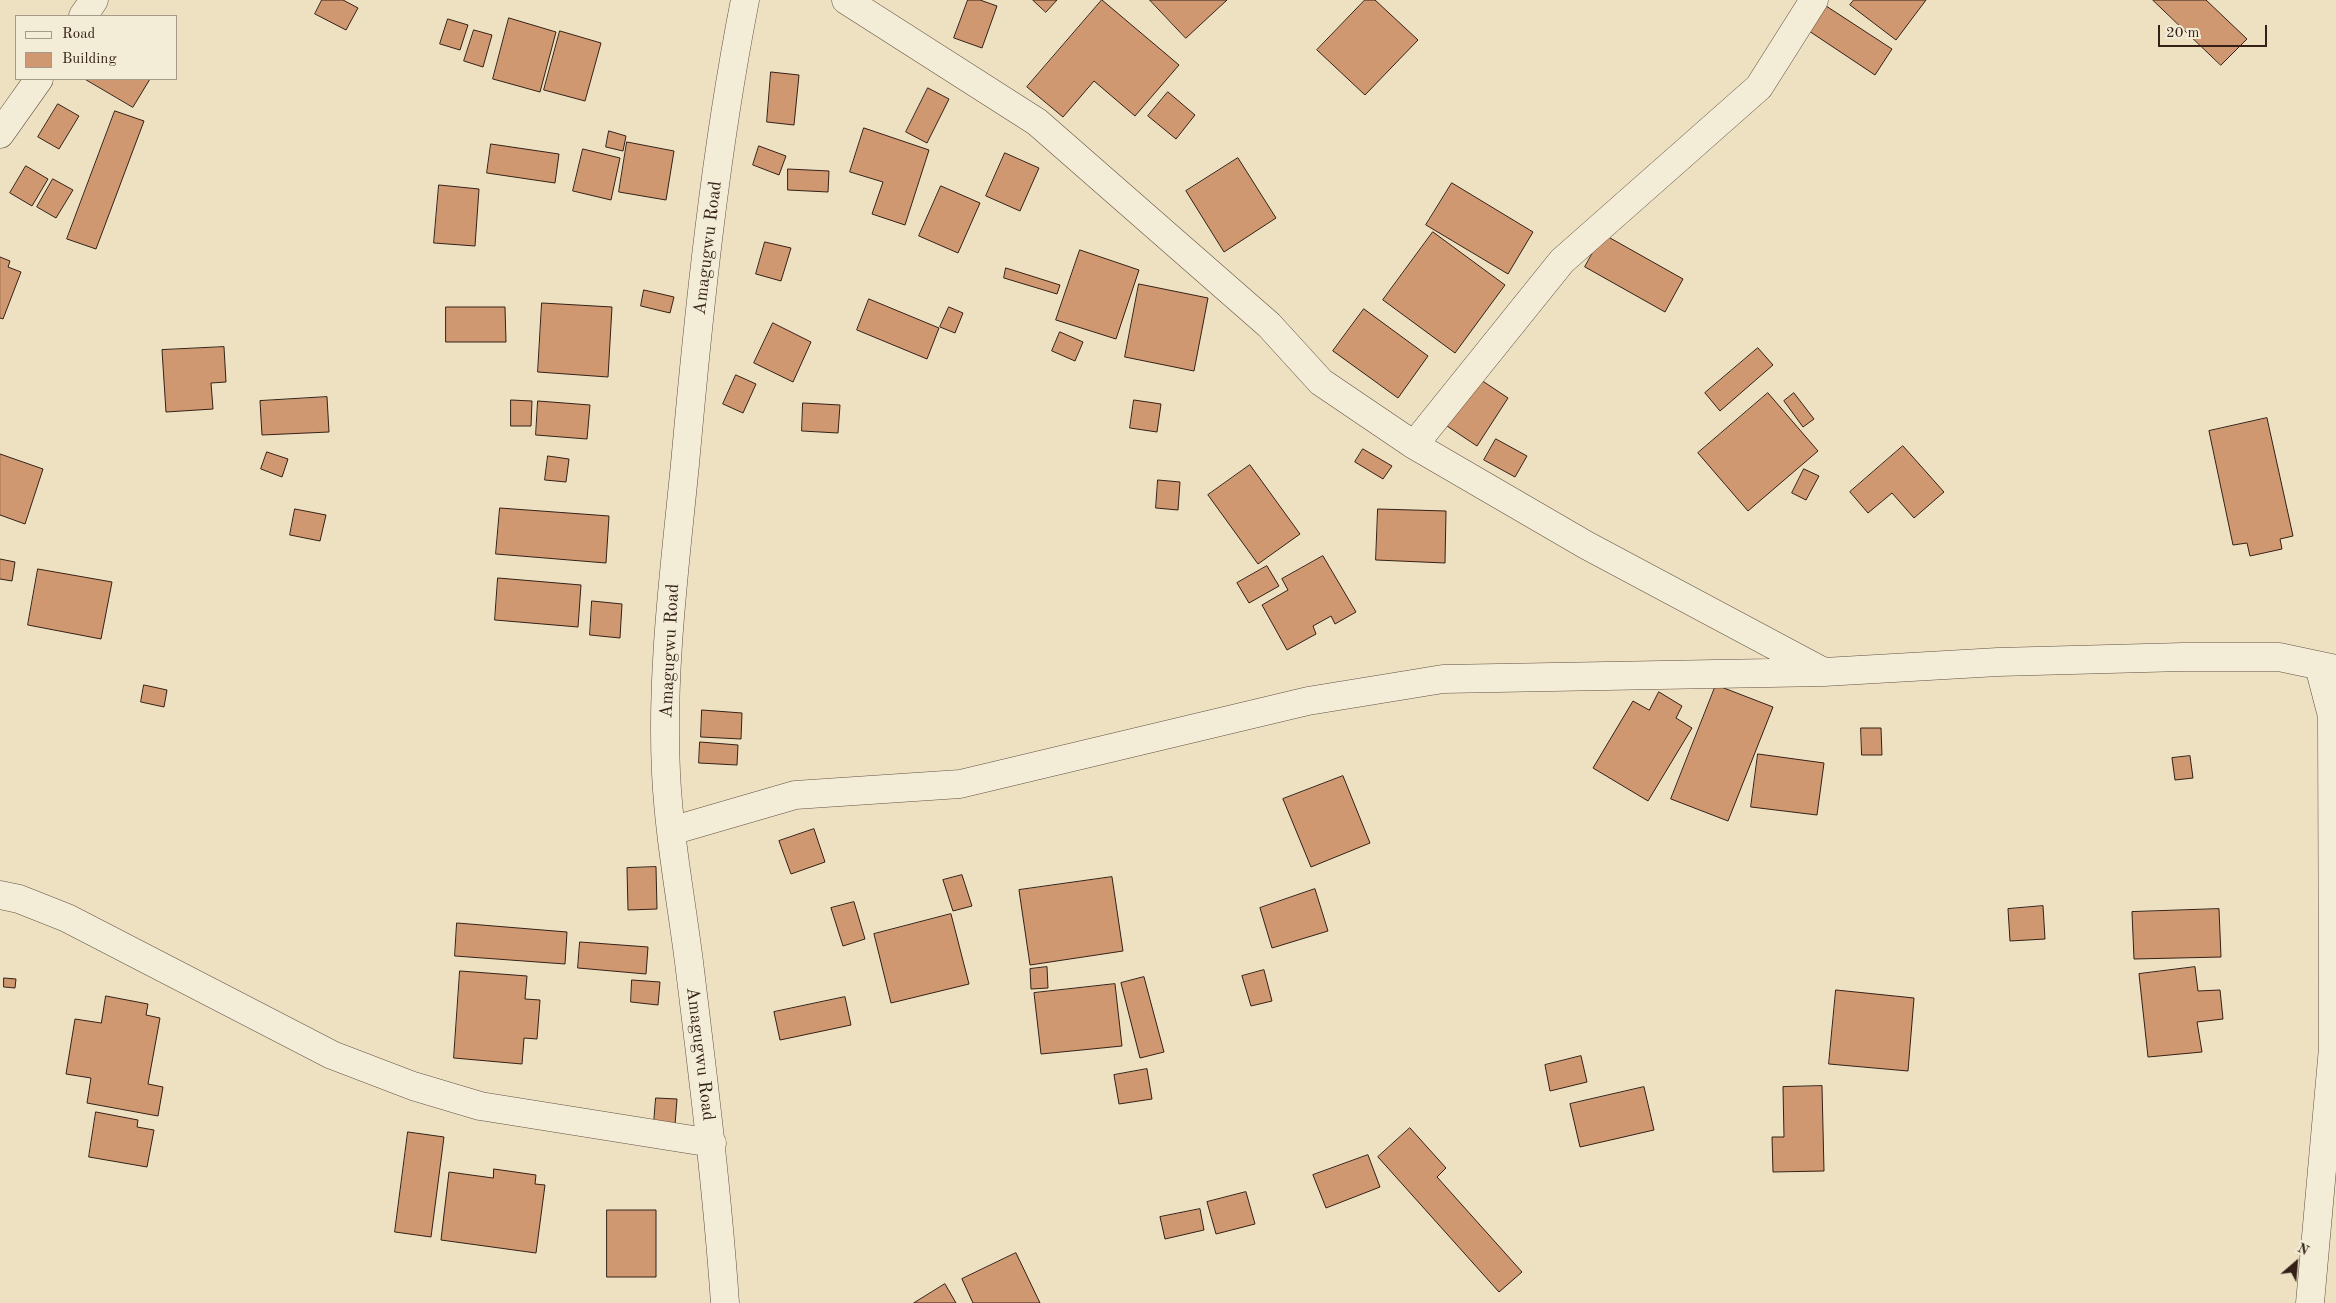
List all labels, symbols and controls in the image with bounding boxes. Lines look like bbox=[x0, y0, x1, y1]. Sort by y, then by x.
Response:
legend bbox=[15, 15, 178, 80]
scale bar bbox=[2161, 15, 2270, 47]
text: 20 m bbox=[2166, 26, 2200, 41]
text: Road bbox=[62, 27, 95, 42]
text: Building bbox=[62, 52, 117, 67]
street label: Amagugwu Road bbox=[689, 180, 727, 316]
street label: Amagugwu Road bbox=[656, 583, 684, 719]
street label: Amagugwu Road bbox=[681, 986, 719, 1122]
north arrow bbox=[2271, 1238, 2321, 1288]
text: N bbox=[2295, 1241, 2311, 1258]

